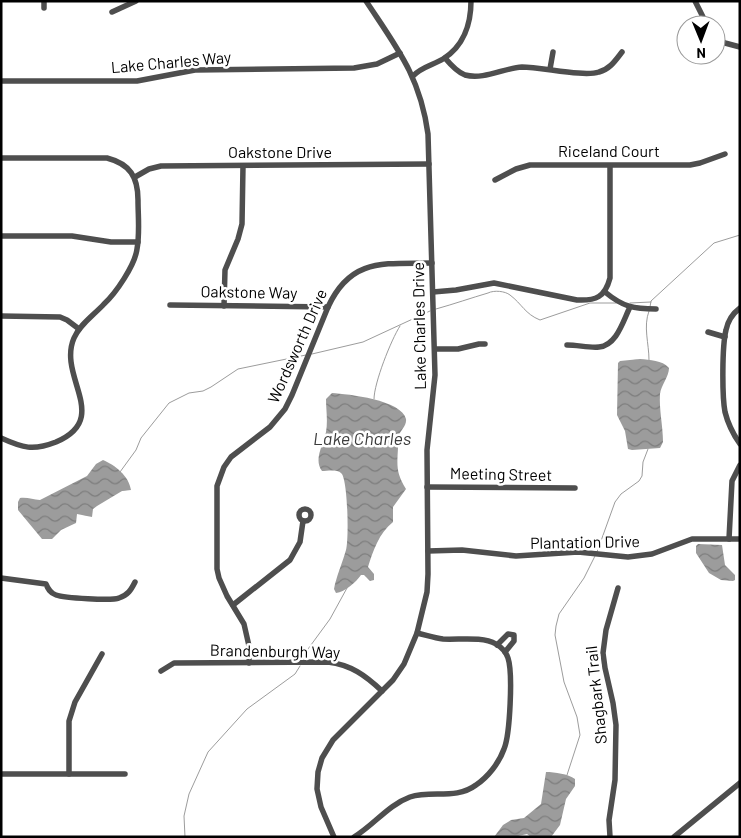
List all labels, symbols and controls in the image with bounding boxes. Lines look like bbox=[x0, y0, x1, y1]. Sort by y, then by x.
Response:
north arrow bbox=[676, 15, 726, 65]
text: N bbox=[696, 45, 706, 62]
street label: Lake Charles Way bbox=[110, 47, 233, 76]
street label: Riceland Court bbox=[558, 141, 660, 160]
street label: Oakstone Drive bbox=[228, 142, 332, 161]
street label: Lake Charles Drive bbox=[408, 262, 429, 390]
street label: Oakstone Way bbox=[200, 281, 298, 302]
street label: Wordsworth Drive bbox=[263, 286, 330, 406]
water label: Lake Charles bbox=[313, 427, 411, 449]
street label: Meeting Street bbox=[450, 463, 552, 484]
street label: Plantation Drive bbox=[530, 531, 640, 552]
street label: Brandenburgh Way bbox=[210, 640, 341, 661]
street label: Shagbark Trail bbox=[581, 645, 610, 745]

